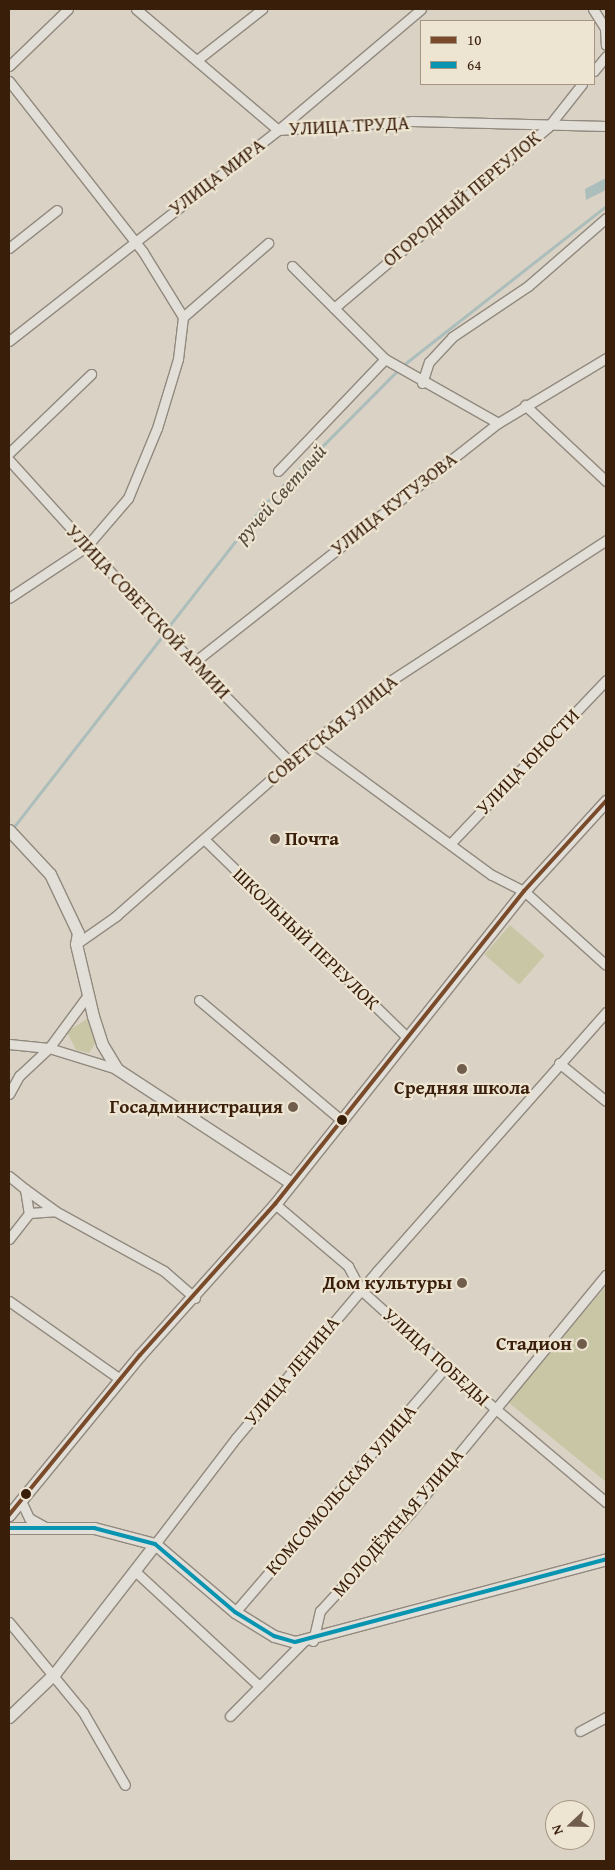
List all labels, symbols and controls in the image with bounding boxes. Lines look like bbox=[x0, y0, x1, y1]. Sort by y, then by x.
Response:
legend bbox=[420, 20, 595, 85]
text: 10 bbox=[467, 29, 481, 50]
text: 64 bbox=[467, 54, 481, 75]
street label: УЛИЦА ТРУДА bbox=[288, 111, 410, 141]
street label: ОГОРОДНЫЙ ПЕРЕУЛОК bbox=[378, 126, 546, 272]
street label: УЛИЦА МИРА bbox=[165, 134, 269, 220]
water label: ручей Светлый bbox=[229, 439, 331, 547]
street label: УЛИЦА КУТУЗОВА bbox=[326, 448, 462, 560]
street label: УЛИЦА СОВЕТСКОЙ АРМИИ bbox=[61, 520, 235, 704]
street label: СОВЕТСКАЯ УЛИЦА bbox=[262, 670, 402, 790]
street label: УЛИЦА ЮНОСТИ bbox=[472, 704, 584, 820]
place label: Почта bbox=[285, 828, 339, 850]
marker: Почта bbox=[269, 833, 281, 845]
street label: ШКОЛЬНЫЙ ПЕРЕУЛОК bbox=[228, 863, 384, 1015]
marker: Средняя школа bbox=[456, 1063, 468, 1075]
place label: Средняя школа bbox=[394, 1077, 530, 1099]
place label: Госадминистрация bbox=[110, 1096, 283, 1118]
marker: Госадминистрация bbox=[287, 1101, 299, 1113]
unlabelled marker bbox=[337, 1115, 347, 1125]
place label: Дом культуры bbox=[323, 1272, 452, 1294]
marker: Дом культуры bbox=[456, 1277, 468, 1289]
street label: УЛИЦА ПОБЕДЫ bbox=[378, 1303, 494, 1411]
street label: УЛИЦА ЛЕНИНА bbox=[240, 1312, 344, 1430]
place label: Стадион bbox=[496, 1333, 572, 1355]
marker: Стадион bbox=[576, 1338, 588, 1350]
street label: КОМСОМОЛЬСКАЯ УЛИЦА bbox=[261, 1400, 421, 1580]
street label: МОЛОДЁЖНАЯ УЛИЦА bbox=[328, 1444, 468, 1602]
unlabelled marker bbox=[21, 1489, 31, 1499]
north arrow bbox=[545, 1800, 595, 1850]
text: N bbox=[546, 1822, 568, 1838]

